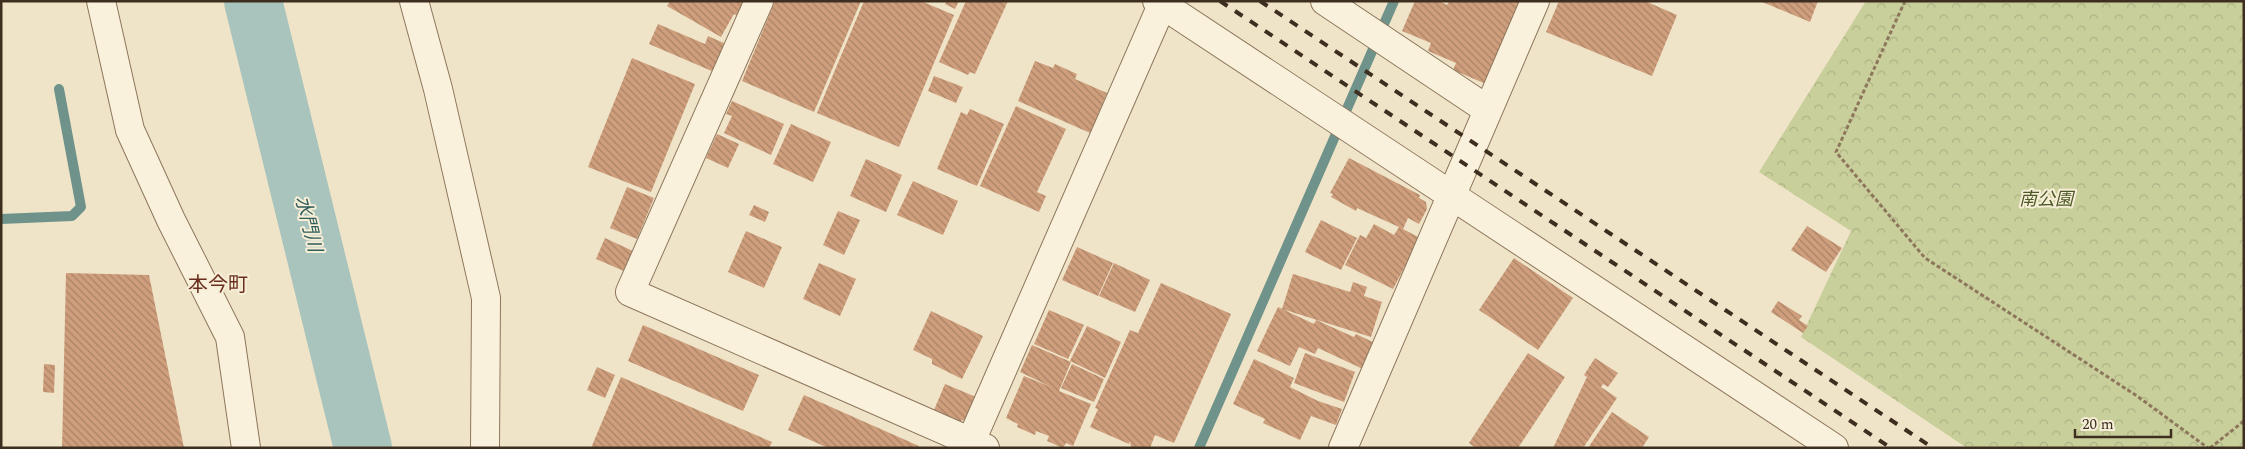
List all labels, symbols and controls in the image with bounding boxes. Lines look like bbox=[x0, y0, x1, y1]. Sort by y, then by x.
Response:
park label: 南公園 bbox=[2019, 186, 2076, 213]
water label: 水門川 bbox=[287, 193, 329, 257]
district label: 本今町 bbox=[188, 270, 248, 300]
scale bar bbox=[2075, 406, 2171, 438]
text: 20 m bbox=[2082, 413, 2114, 436]

